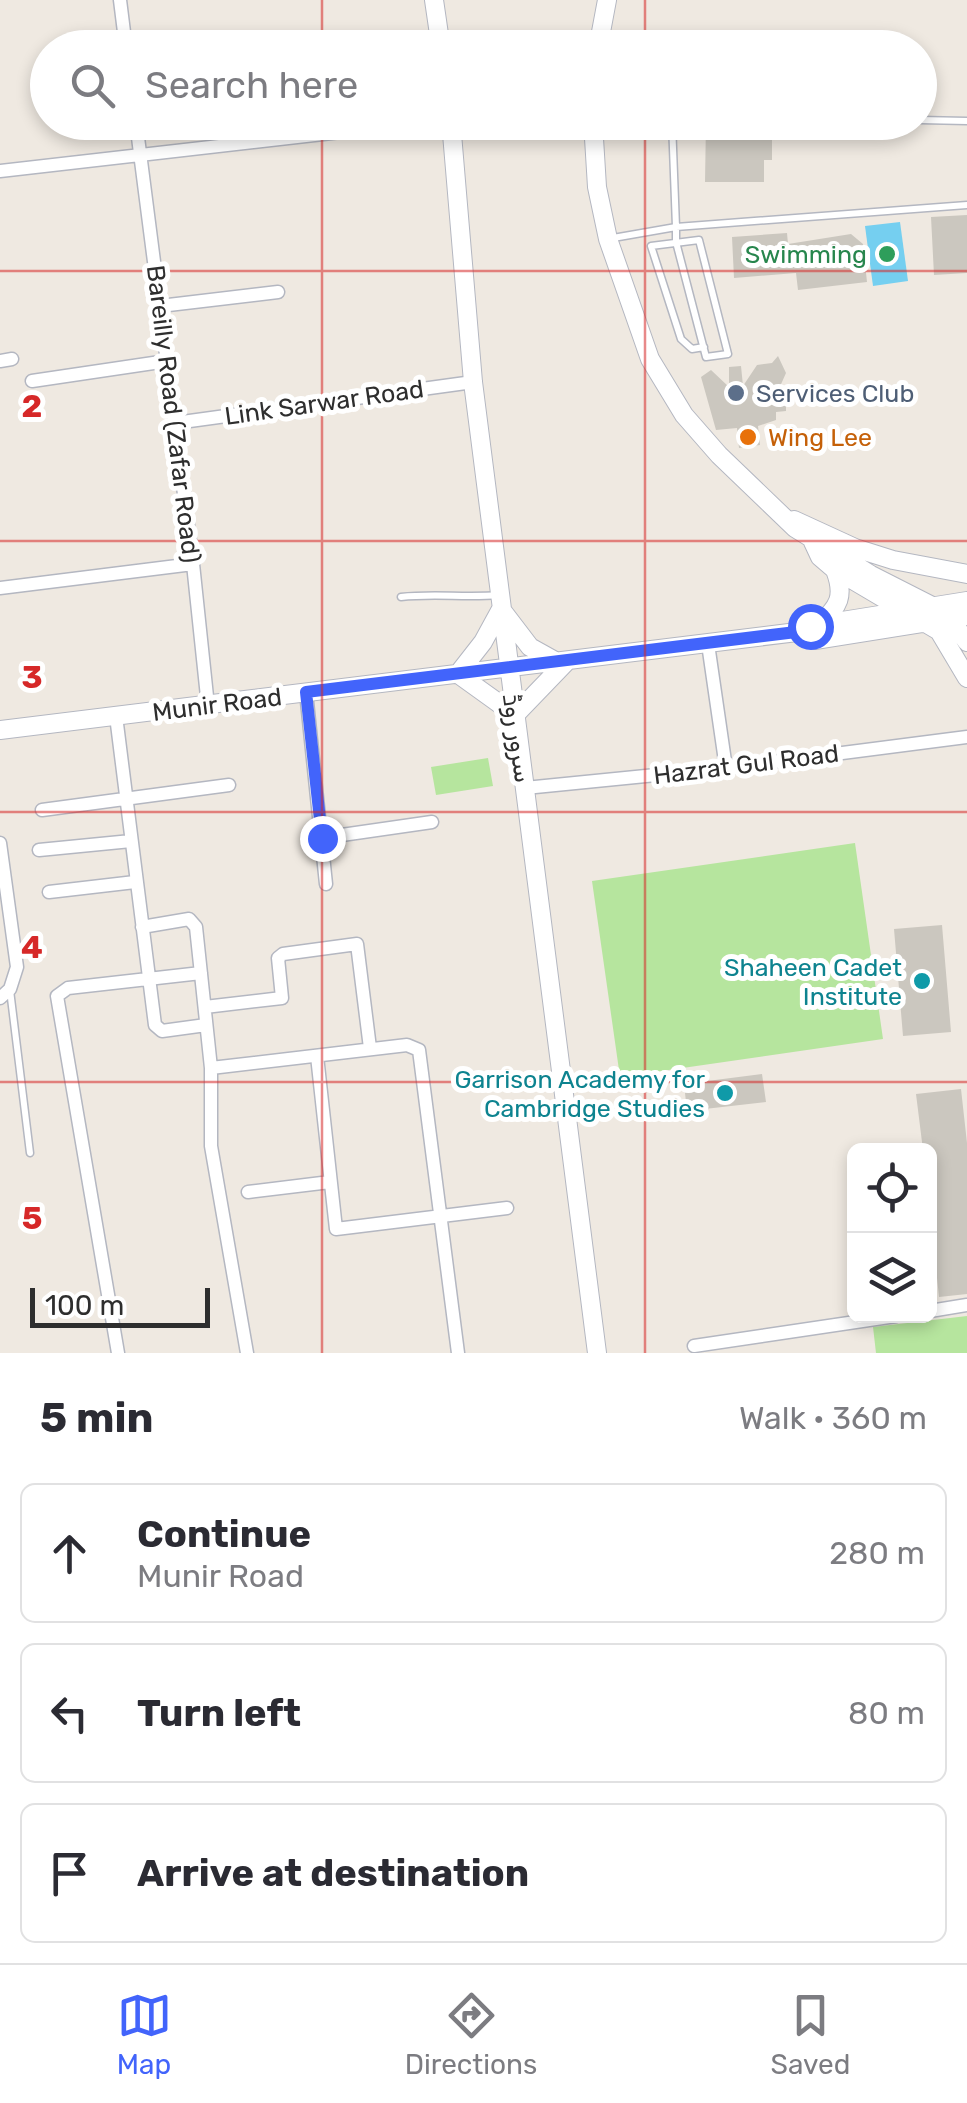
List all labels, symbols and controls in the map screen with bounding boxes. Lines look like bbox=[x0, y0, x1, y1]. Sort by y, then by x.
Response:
search box bbox=[30, 30, 937, 140]
icon: search bbox=[65, 58, 120, 113]
text: Search here bbox=[145, 62, 358, 108]
place label: Swimming bbox=[745, 240, 867, 269]
marker: Swimming bbox=[876, 243, 898, 265]
street label: Bareilly Road (Zafar Road) bbox=[141, 264, 206, 565]
street label: Link Sarwar Road bbox=[223, 374, 425, 431]
place label: Services Club bbox=[756, 379, 914, 408]
marker: Services Club bbox=[725, 382, 747, 404]
text: 2 bbox=[22, 387, 42, 425]
place label: Wing Lee bbox=[768, 423, 872, 452]
marker: Wing Lee bbox=[737, 426, 759, 448]
route start bbox=[788, 604, 834, 650]
text: 3 bbox=[21, 658, 43, 696]
street label: Munir Road bbox=[151, 682, 284, 727]
street label: سرور روڈ bbox=[497, 692, 538, 784]
street label: Hazrat Gul Road bbox=[652, 739, 841, 790]
route end bbox=[300, 816, 346, 862]
text: 4 bbox=[21, 928, 43, 966]
place label: Shaheen Cadet Institute bbox=[724, 953, 902, 1011]
marker: Shaheen Cadet Institute bbox=[911, 970, 933, 992]
place label: Garrison Academy for Cambridge Studies bbox=[454, 1065, 705, 1123]
marker: Garrison Academy for Cambridge Studies bbox=[714, 1082, 736, 1104]
map controls bbox=[847, 1143, 937, 1323]
button: locate bbox=[847, 1143, 937, 1233]
text: 5 bbox=[22, 1199, 42, 1237]
button: layers bbox=[847, 1233, 937, 1323]
scale bar bbox=[30, 1283, 210, 1328]
text: 100 m bbox=[45, 1289, 124, 1322]
text: 5 min bbox=[40, 1393, 154, 1443]
text: Walk · 360 m bbox=[739, 1399, 927, 1437]
text: Continue bbox=[137, 1511, 311, 1557]
icon: ahead bbox=[42, 1526, 97, 1581]
text: 280 m bbox=[829, 1534, 925, 1572]
text: Munir Road bbox=[137, 1557, 304, 1595]
icon: left bbox=[42, 1686, 97, 1741]
text: Turn left bbox=[137, 1690, 301, 1736]
text: 80 m bbox=[848, 1694, 925, 1732]
icon: arrive bbox=[42, 1846, 97, 1901]
text: Arrive at destination bbox=[137, 1850, 529, 1896]
tab: Map bbox=[117, 1988, 172, 2081]
tab: Directions bbox=[405, 1988, 537, 2081]
tab: Saved bbox=[770, 1988, 850, 2081]

